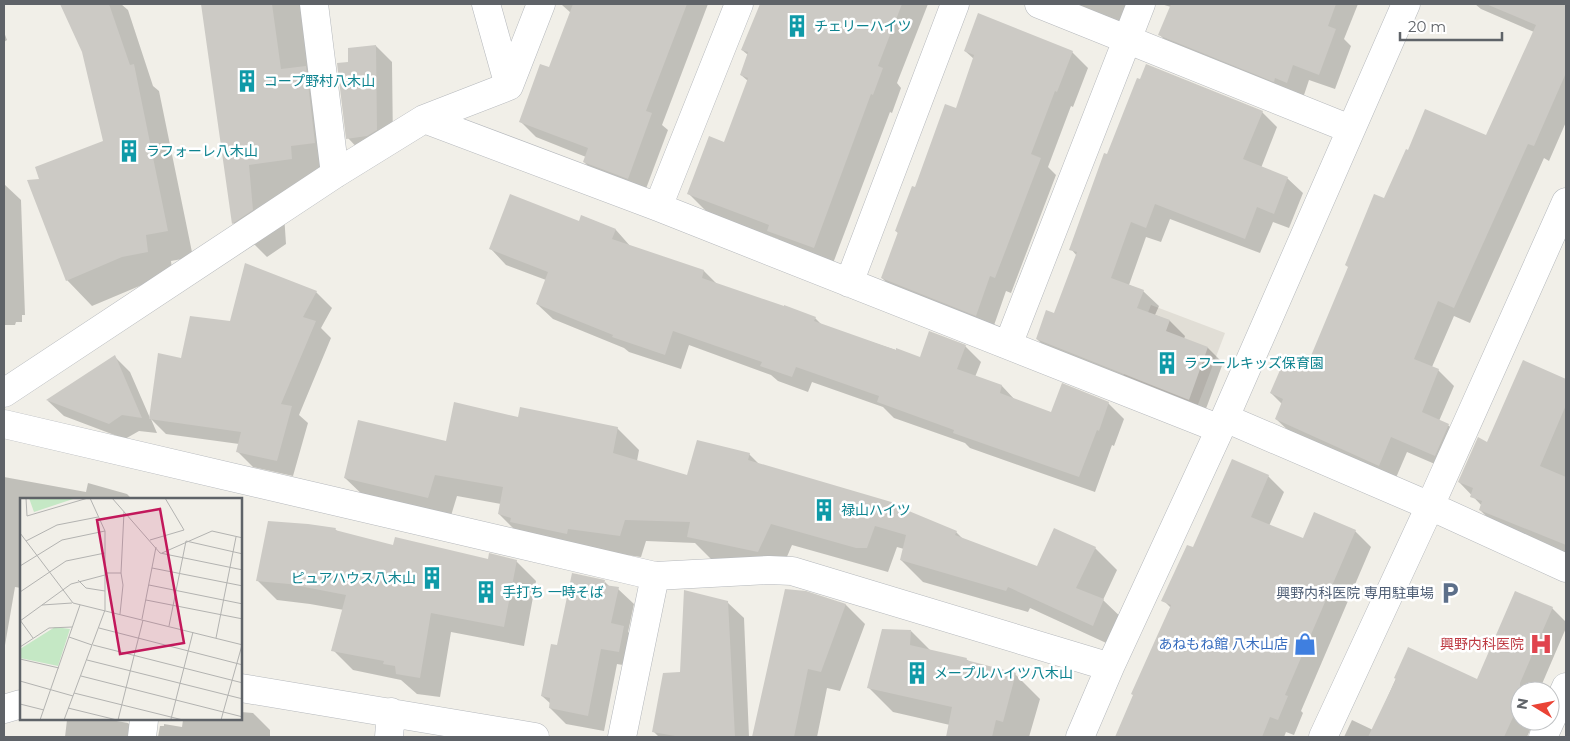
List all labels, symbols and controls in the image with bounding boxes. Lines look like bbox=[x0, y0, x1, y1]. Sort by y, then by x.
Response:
scale bar bbox=[1400, 10, 1502, 42]
building icon: チェリーハイツ bbox=[784, 13, 810, 39]
place label: チェリーハイツ bbox=[814, 17, 911, 35]
text: 20 m bbox=[1408, 17, 1446, 36]
building icon: コープ野村八木山 bbox=[234, 68, 260, 94]
place label: コープ野村八木山 bbox=[264, 72, 375, 90]
building icon: ラフォーレ八木山 bbox=[116, 138, 142, 164]
place label: ラフォーレ八木山 bbox=[146, 142, 258, 160]
building icon: ラフールキッズ保育園 bbox=[1154, 350, 1180, 376]
place label: ラフールキッズ保育園 bbox=[1184, 354, 1324, 372]
building icon: 禄山ハイツ bbox=[811, 497, 837, 523]
inset map bbox=[20, 498, 242, 721]
place label: 禄山ハイツ bbox=[841, 501, 911, 519]
building icon: ピュアハウス八木山 bbox=[419, 565, 445, 591]
place label: ピュアハウス八木山 bbox=[291, 569, 416, 587]
building icon: 手打ち 一時そば bbox=[473, 579, 499, 605]
parking icon: 興野内科医院 専用駐車場 bbox=[1437, 580, 1463, 606]
place label: 手打ち 一時そば bbox=[502, 583, 604, 601]
place label: 興野内科医院 専用駐車場 bbox=[1276, 584, 1434, 602]
shop icon: あねもね館 八木山店 bbox=[1292, 631, 1318, 657]
hospital icon: 興野内科医院 bbox=[1528, 631, 1554, 657]
place label: あねもね館 八木山店 bbox=[1158, 635, 1288, 653]
place label: 興野内科医院 bbox=[1440, 635, 1524, 653]
building icon: メープルハイツ八木山 bbox=[904, 660, 930, 686]
place label: メープルハイツ八木山 bbox=[934, 664, 1073, 682]
north arrow bbox=[1510, 681, 1560, 731]
text: N bbox=[1512, 697, 1532, 711]

